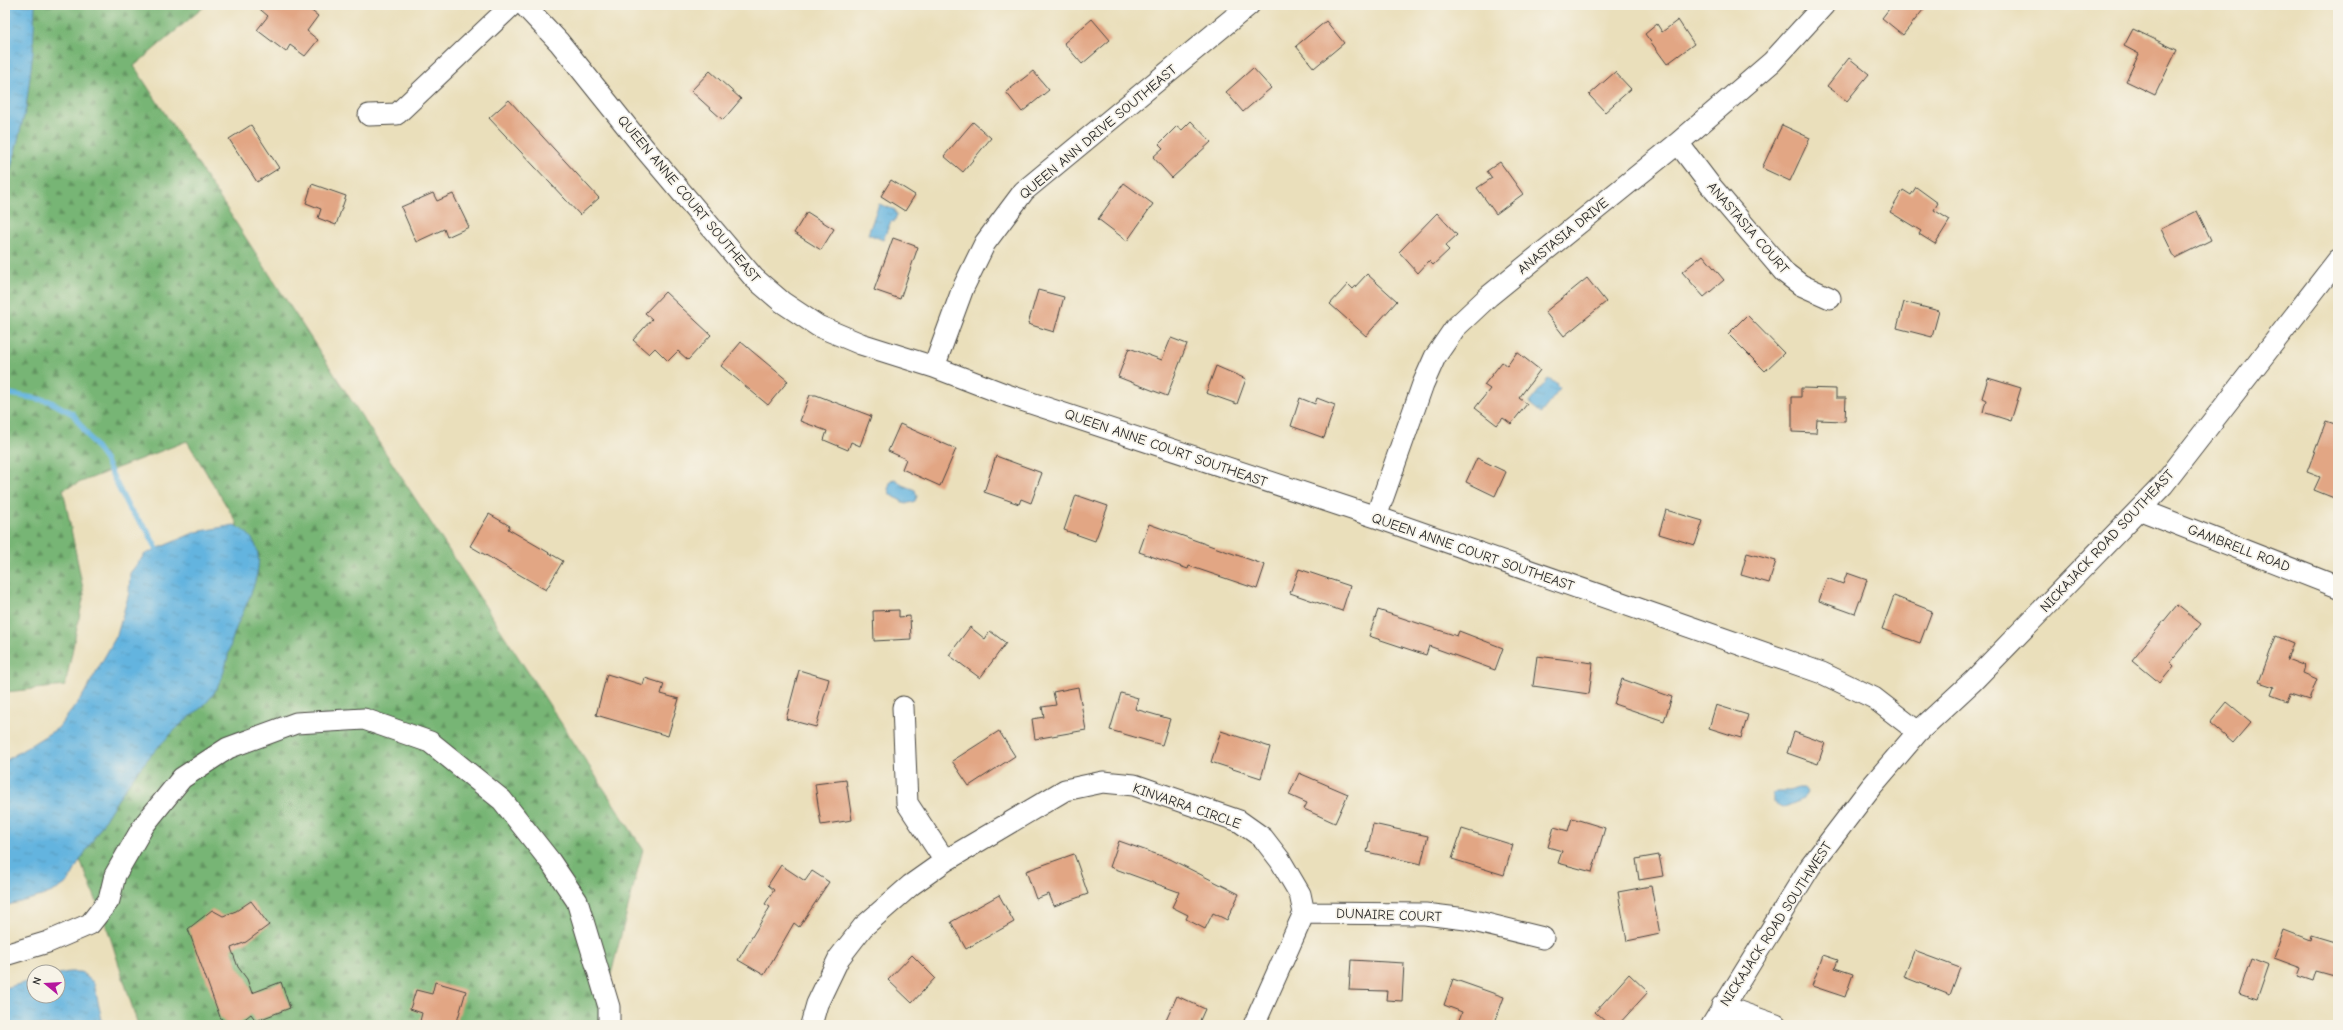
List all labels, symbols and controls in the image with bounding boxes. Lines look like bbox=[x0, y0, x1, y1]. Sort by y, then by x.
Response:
street label: QUEEN ANN DRIVE SOUTHEAST bbox=[1016, 61, 1181, 203]
street label: QUEEN ANNE COURT SOUTHEAST bbox=[614, 112, 764, 287]
street label: ANASTASIA COURT bbox=[1703, 179, 1793, 278]
street label: ANASTASIA DRIVE bbox=[1514, 194, 1612, 278]
street label: QUEEN ANNE COURT SOUTHEAST bbox=[1062, 405, 1270, 491]
street label: NICKAJACK ROAD SOUTHEAST bbox=[2036, 466, 2178, 616]
street label: QUEEN ANNE COURT SOUTHEAST bbox=[1369, 509, 1577, 595]
street label: GAMBRELL ROAD bbox=[2185, 521, 2293, 575]
street label: KINVARRA CIRCLE bbox=[1131, 780, 1243, 832]
street label: NICKAJACK ROAD SOUTHWEST bbox=[1716, 838, 1836, 1010]
street label: DUNAIRE COURT bbox=[1336, 905, 1443, 925]
north arrow bbox=[26, 964, 66, 1004]
text: N bbox=[30, 976, 44, 986]

